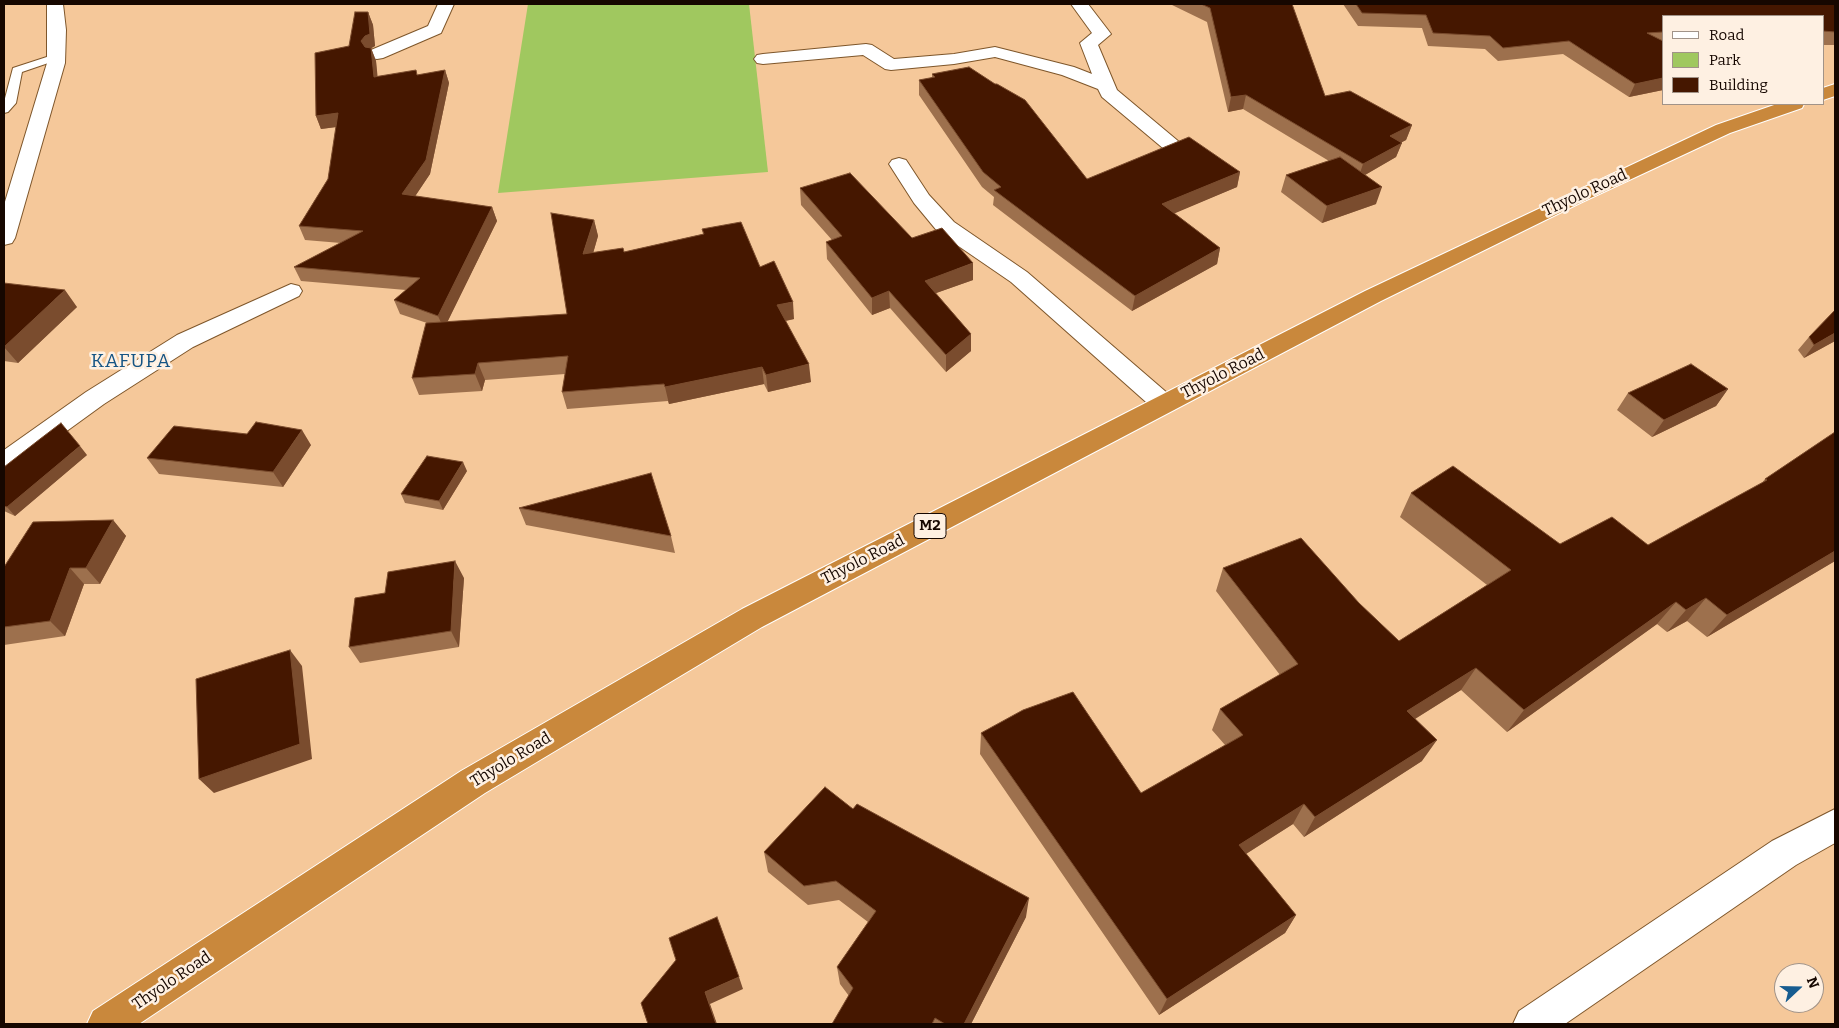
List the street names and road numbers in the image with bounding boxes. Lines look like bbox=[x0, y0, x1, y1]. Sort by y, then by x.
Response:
street label: Thyolo Road bbox=[1540, 165, 1630, 221]
street label: Thyolo Road bbox=[1178, 345, 1268, 403]
road number: M2 bbox=[914, 514, 946, 538]
street label: Thyolo Road bbox=[818, 531, 908, 589]
street label: Thyolo Road bbox=[467, 728, 555, 792]
street label: Thyolo Road bbox=[129, 948, 215, 1014]

